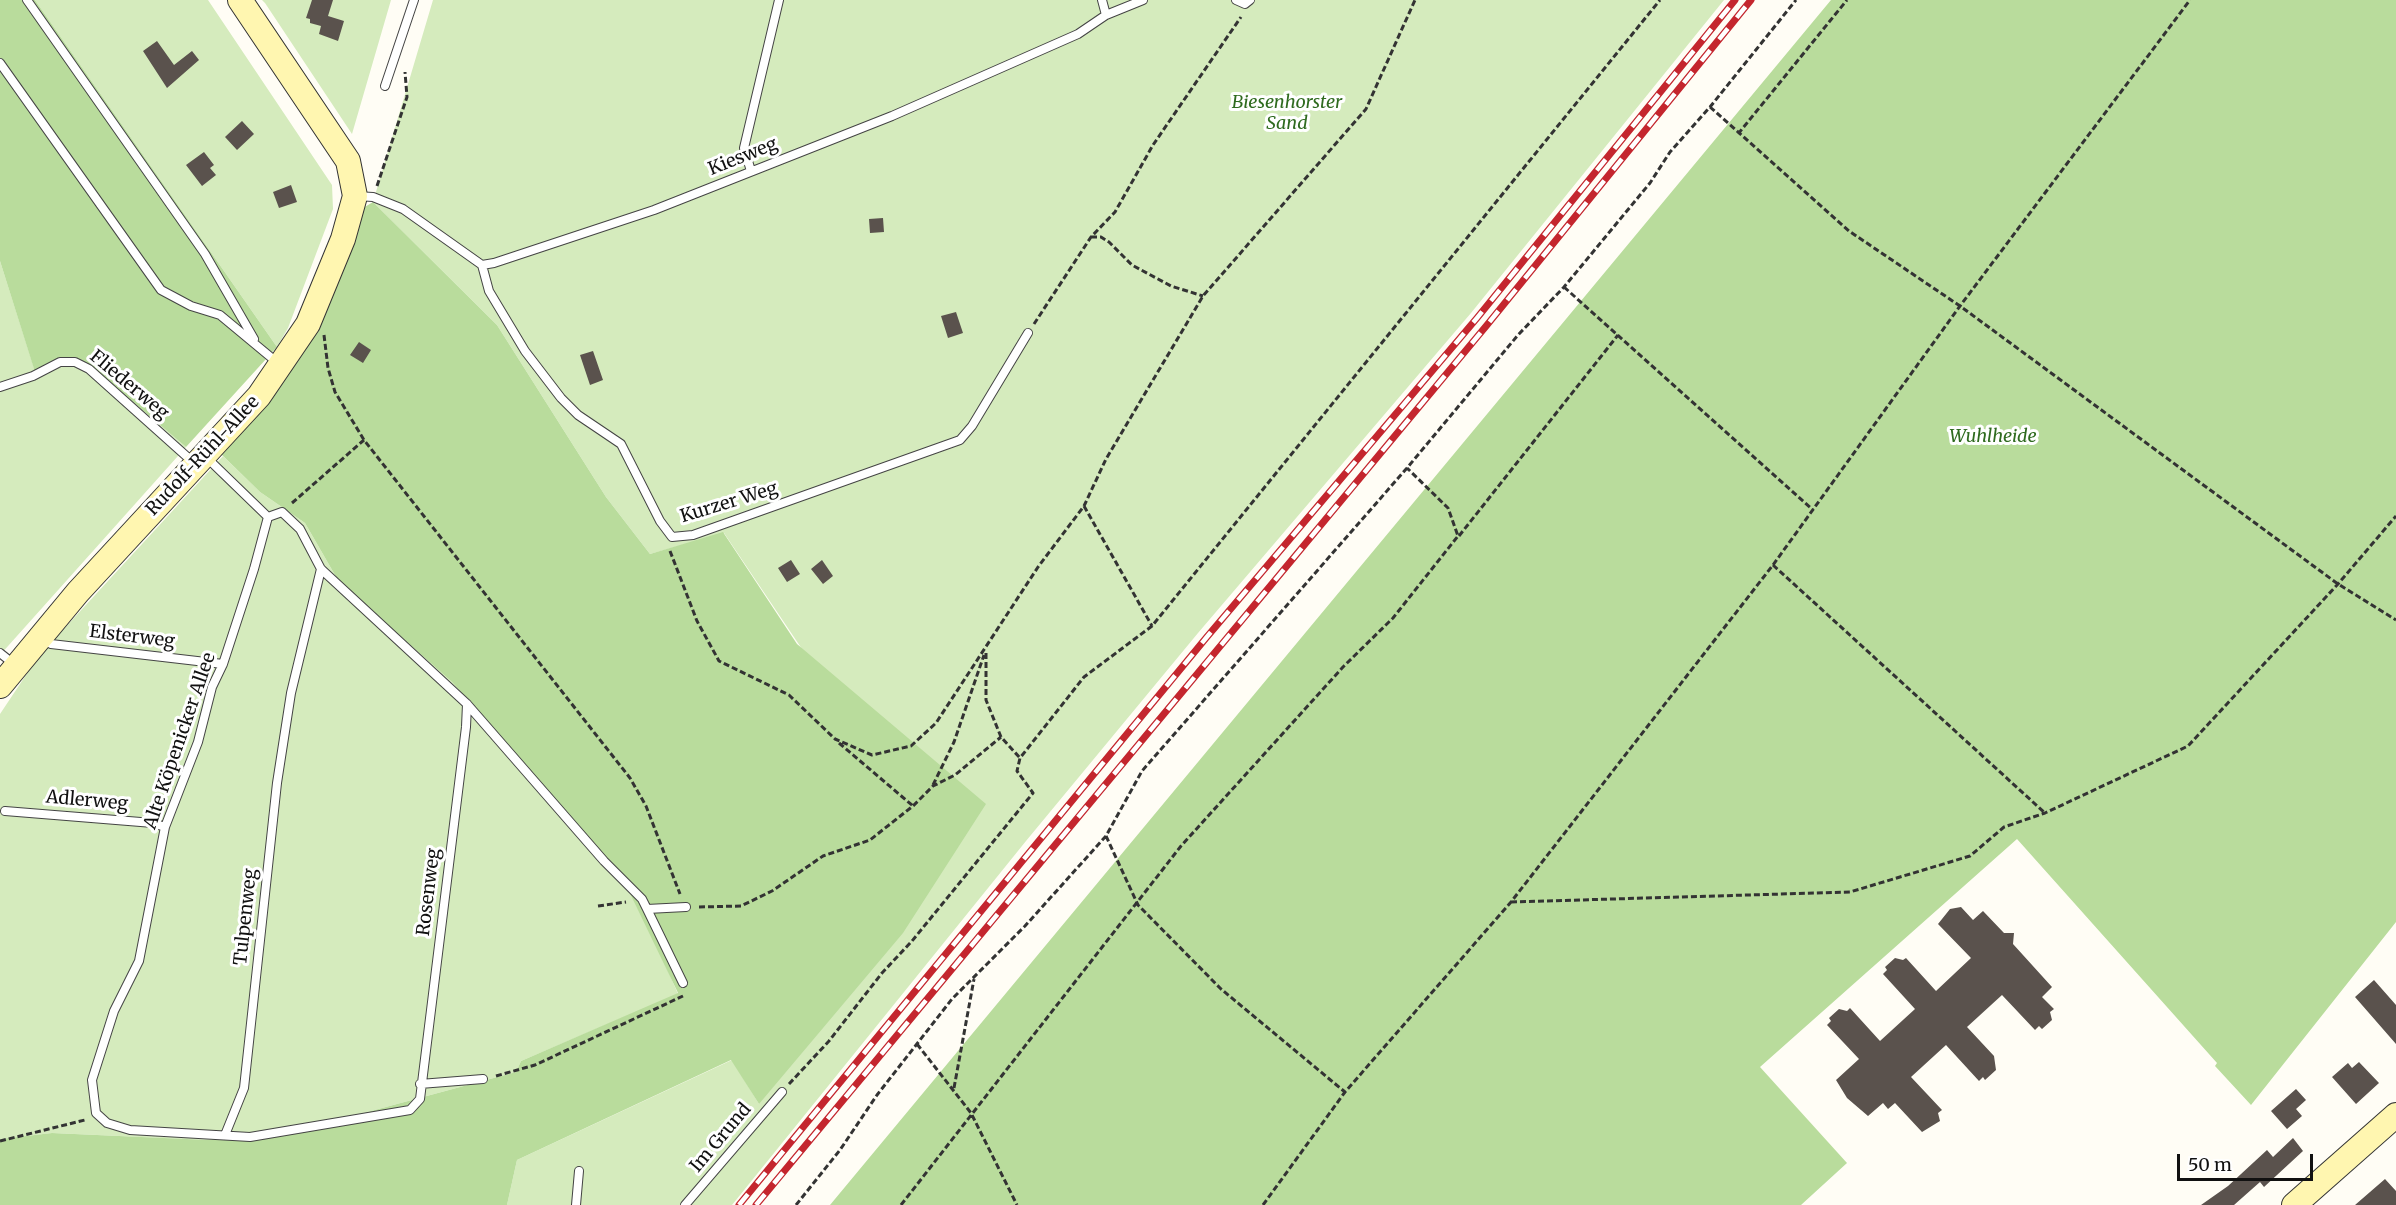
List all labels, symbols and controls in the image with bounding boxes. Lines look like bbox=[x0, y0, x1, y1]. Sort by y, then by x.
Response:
park label: Biesenhorster Sand bbox=[1232, 92, 1342, 134]
street label: Kiesweg bbox=[705, 133, 781, 181]
street label: Fliederweg bbox=[85, 346, 173, 424]
street label: Rudolf-Rühl-Allee bbox=[142, 392, 264, 520]
park label: Wuhlheide bbox=[1949, 426, 2037, 448]
street label: Kurzer Weg bbox=[678, 478, 780, 528]
street label: Elsterweg bbox=[88, 621, 176, 653]
street label: Alte Köpenicker Allee bbox=[140, 650, 220, 832]
street label: Adlerweg bbox=[45, 787, 129, 815]
street label: Rosenweg bbox=[413, 847, 445, 937]
street label: Tulpenweg bbox=[230, 868, 262, 966]
street label: Im Grund bbox=[686, 1099, 756, 1177]
scale bar bbox=[2180, 1142, 2316, 1180]
text: 50 m bbox=[2188, 1153, 2232, 1176]

